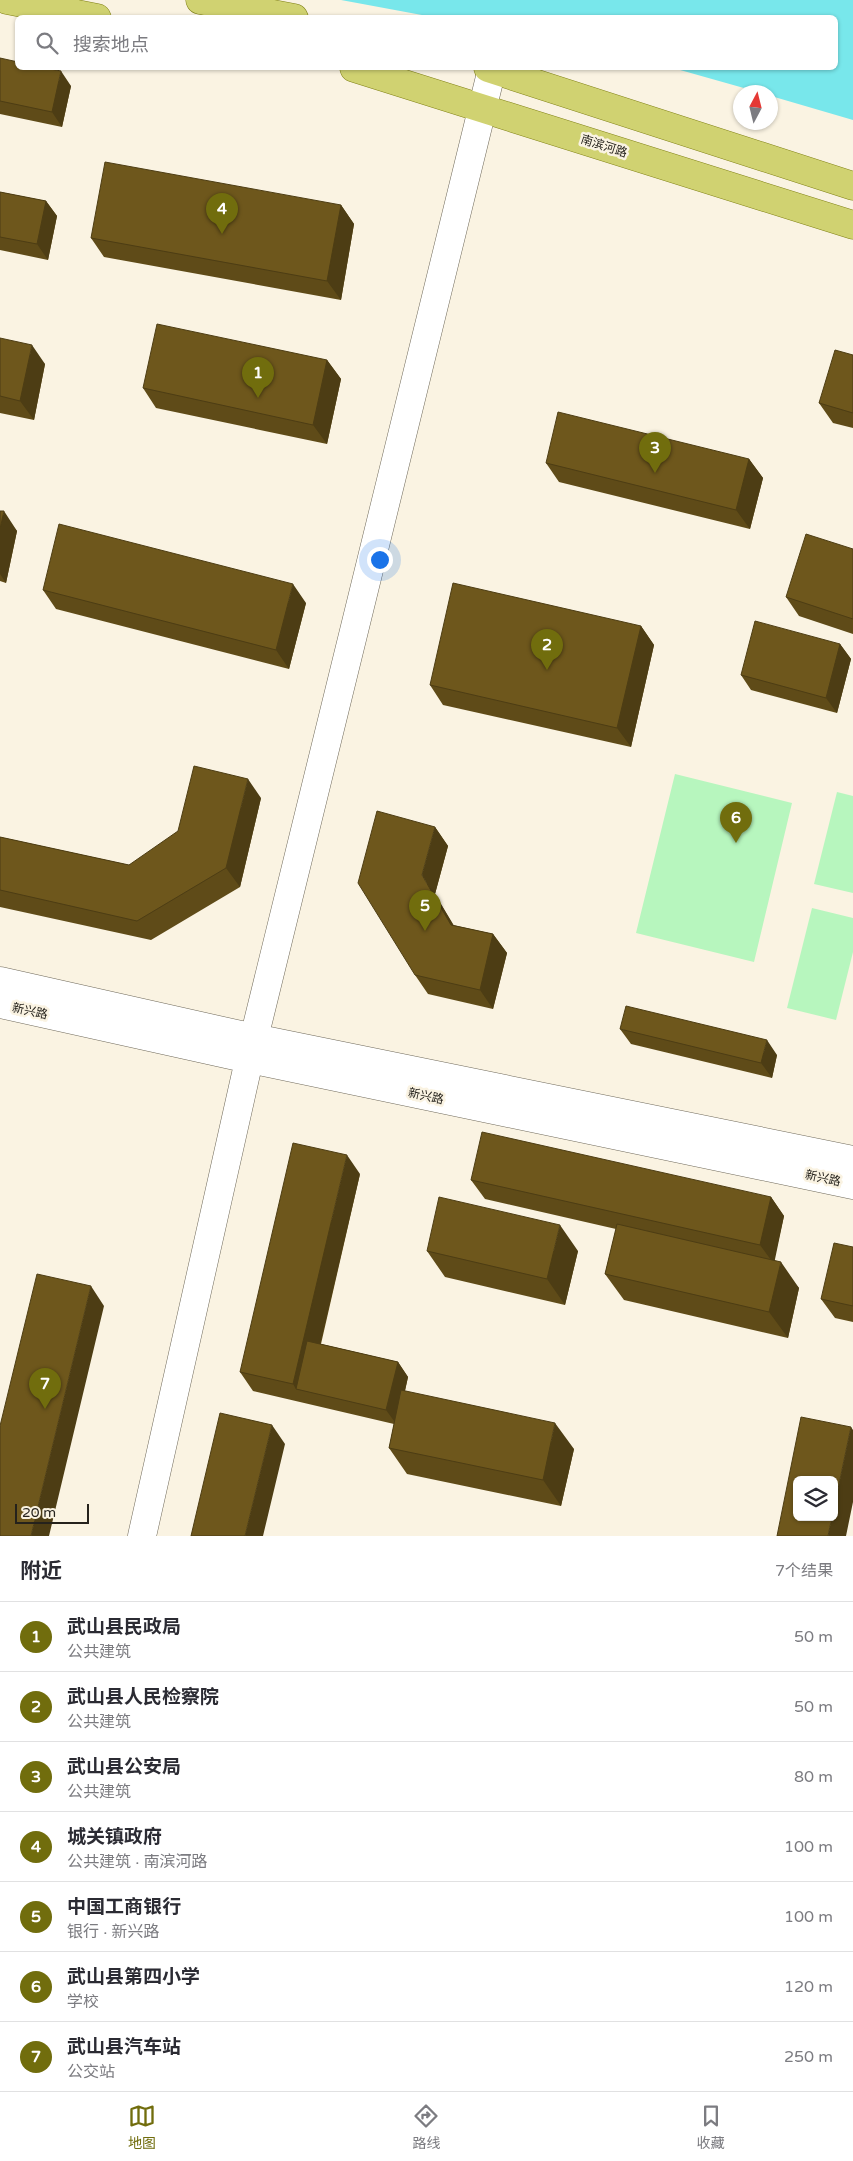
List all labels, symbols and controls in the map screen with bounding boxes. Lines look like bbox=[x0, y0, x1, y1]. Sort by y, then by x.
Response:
search box bbox=[15, 15, 838, 70]
icon: search bbox=[33, 29, 61, 57]
text: 搜索地点 bbox=[73, 34, 149, 56]
north arrow bbox=[733, 85, 778, 130]
street label: 南滨河路 bbox=[579, 132, 629, 160]
pin: 4 bbox=[206, 193, 238, 234]
pin: 1 bbox=[242, 357, 274, 398]
pin: 3 bbox=[639, 432, 671, 473]
your location bbox=[367, 547, 393, 573]
pin: 2 bbox=[531, 629, 563, 670]
pin: 6 bbox=[720, 802, 752, 843]
pin: 5 bbox=[409, 890, 441, 931]
street label: 新兴路 bbox=[11, 1000, 49, 1022]
street label: 新兴路 bbox=[407, 1085, 445, 1107]
street label: 新兴路 bbox=[804, 1167, 842, 1189]
pin: 7 bbox=[29, 1368, 61, 1409]
map controls bbox=[793, 1476, 838, 1521]
button: layers bbox=[793, 1476, 838, 1521]
scale bar bbox=[15, 1501, 89, 1524]
text: 20 m bbox=[22, 1504, 56, 1521]
text: 附近 bbox=[20, 1559, 62, 1584]
text: 7个结果 bbox=[775, 1561, 833, 1581]
text: 武山县民政局 bbox=[67, 1616, 181, 1638]
text: 1 bbox=[31, 1627, 41, 1647]
text: 50 m bbox=[794, 1627, 833, 1647]
text: 公共建筑 bbox=[67, 1642, 131, 1662]
text: 武山县人民检察院 bbox=[67, 1686, 219, 1708]
text: 2 bbox=[31, 1697, 41, 1717]
text: 50 m bbox=[794, 1697, 833, 1717]
text: 公共建筑 bbox=[67, 1712, 131, 1732]
text: 武山县公安局 bbox=[67, 1756, 181, 1778]
text: 3 bbox=[31, 1767, 41, 1787]
text: 80 m bbox=[794, 1767, 833, 1787]
text: 公共建筑 bbox=[67, 1782, 131, 1802]
text: 城关镇政府 bbox=[67, 1826, 162, 1848]
text: 4 bbox=[31, 1837, 41, 1857]
text: 100 m bbox=[784, 1837, 833, 1857]
text: 公共建筑 · 南滨河路 bbox=[67, 1852, 207, 1872]
text: 中国工商银行 bbox=[67, 1896, 181, 1918]
text: 5 bbox=[31, 1907, 41, 1927]
text: 100 m bbox=[784, 1907, 833, 1927]
text: 银行 · 新兴路 bbox=[67, 1922, 159, 1942]
text: 武山县第四小学 bbox=[67, 1966, 200, 1988]
text: 6 bbox=[31, 1977, 41, 1997]
text: 120 m bbox=[784, 1977, 833, 1997]
text: 学校 bbox=[67, 1992, 99, 2012]
text: 武山县汽车站 bbox=[67, 2036, 181, 2058]
text: 7 bbox=[31, 2047, 41, 2067]
text: 250 m bbox=[784, 2047, 833, 2067]
text: 公交站 bbox=[67, 2062, 115, 2082]
tab: 地图 bbox=[128, 2102, 156, 2152]
tab: 路线 bbox=[412, 2102, 440, 2152]
tab: 收藏 bbox=[697, 2102, 725, 2152]

